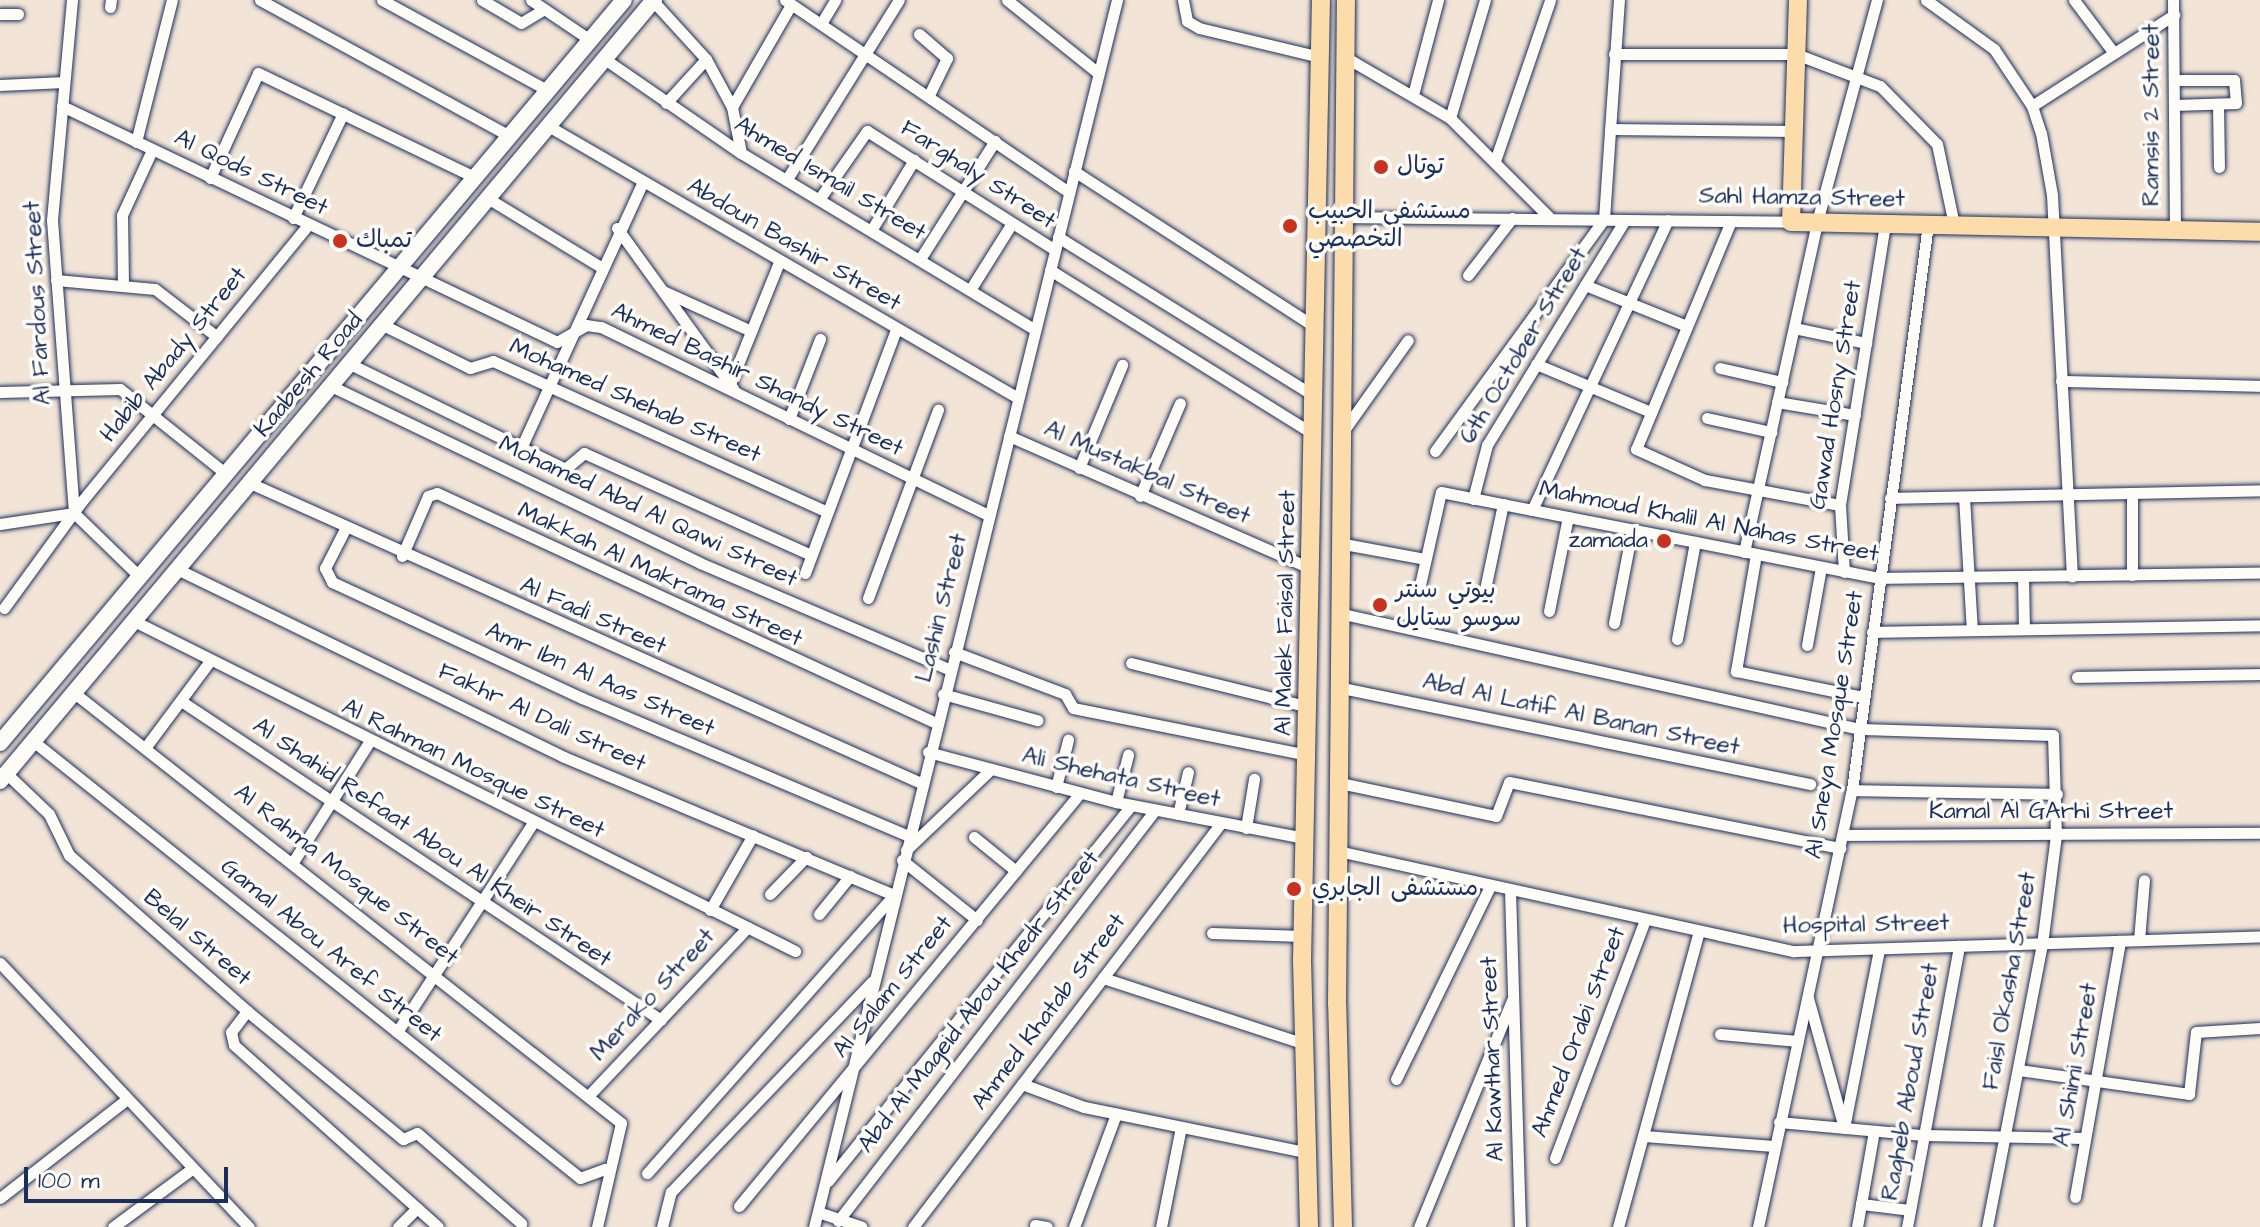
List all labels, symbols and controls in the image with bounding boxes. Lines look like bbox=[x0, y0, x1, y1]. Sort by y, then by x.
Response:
street label: Ramsis 2 Street bbox=[2138, 24, 2166, 206]
street label: Ahmed Ismail Street bbox=[729, 110, 931, 248]
street label: Farghaly Street bbox=[895, 114, 1061, 236]
street label: Al Qods Street bbox=[169, 123, 333, 223]
place label: توتال bbox=[1397, 153, 1444, 181]
marker: توتال bbox=[1372, 158, 1390, 176]
street label: Abdoun Bashir Street bbox=[682, 172, 906, 318]
street label: Sahl Hamza Street bbox=[1699, 182, 1905, 214]
place label: مستشفى الحبيب التخصصي bbox=[1308, 198, 1471, 254]
street label: Al Fardous Street bbox=[18, 200, 58, 406]
marker: مستشفى الحبيب التخصصي bbox=[1279, 215, 1301, 237]
place label: تمباك bbox=[356, 227, 412, 255]
marker: تمباك bbox=[331, 232, 349, 250]
street label: 6th October Street bbox=[1454, 243, 1594, 449]
street label: Habib Abady Street bbox=[94, 262, 254, 448]
street label: Gawad Hosny Street bbox=[1804, 279, 1868, 511]
street label: Ahmed Bashir Shandy Street bbox=[606, 297, 908, 463]
street label: Kaabesh Road bbox=[248, 307, 370, 443]
street label: Mohamed Shehab Street bbox=[505, 332, 765, 470]
street label: Al Mustakbal Street bbox=[1039, 415, 1255, 531]
street label: Mohamed Abd Al Qawi Street bbox=[494, 430, 802, 594]
street label: Mahmoud Khalil Al Nahas Street bbox=[1537, 475, 1881, 569]
street label: Al Malek Faisal Street bbox=[1269, 490, 1303, 736]
street label: Makkah Al Makrama Street bbox=[513, 496, 807, 654]
place label: zamada bbox=[1568, 527, 1648, 555]
street label: Lashin Street bbox=[910, 531, 974, 685]
marker: zamada bbox=[1655, 532, 1673, 550]
street label: Al Fadi Street bbox=[515, 571, 671, 661]
place label: بيوتي سنتر سوسو ستايل bbox=[1396, 577, 1521, 633]
street label: Al Sneya Mosque Street bbox=[1800, 589, 1870, 861]
marker: بيوتي سنتر سوسو ستايل bbox=[1371, 596, 1389, 614]
street label: Amr Ibn Al Aas Street bbox=[481, 616, 719, 744]
street label: Fakhr Al Dali Street bbox=[434, 657, 650, 779]
street label: Abd Al Latif Al Banan Street bbox=[1420, 667, 1742, 763]
street label: Al Rahman Mosque Street bbox=[337, 693, 609, 845]
street label: Al Shahid Refaat Abou Al Kheir Street bbox=[247, 712, 617, 974]
street label: Ali Shehata Street bbox=[1019, 741, 1223, 815]
street label: Al Rahma Mosque Street bbox=[228, 778, 464, 972]
street label: Kamal Al GArhi Street bbox=[1929, 798, 2173, 826]
street label: Abd Al Mageid Abou Khedr Street bbox=[852, 845, 1106, 1159]
street label: Gamal Abou Aref Street bbox=[214, 853, 448, 1049]
street label: Faisl Okasha Street bbox=[1977, 870, 2043, 1092]
place label: مستشفى الجابري bbox=[1312, 875, 1478, 903]
marker: مستشفى الجابري bbox=[1283, 878, 1305, 900]
street label: Belal Street bbox=[137, 883, 257, 993]
street label: Ahmed Khatab Street bbox=[966, 908, 1132, 1116]
street label: Hospital Street bbox=[1783, 909, 1949, 941]
street label: Al Salam Street bbox=[827, 910, 959, 1064]
street label: Merako Street bbox=[584, 923, 722, 1067]
street label: Ahmed Orabi Street bbox=[1526, 923, 1632, 1141]
street label: Al Kawthar Street bbox=[1475, 956, 1511, 1162]
street label: Ragheb Aboud Street bbox=[1876, 961, 1946, 1203]
street label: Al Shimi Street bbox=[2047, 981, 2105, 1149]
scale bar bbox=[28, 1151, 232, 1201]
text: 100 m bbox=[38, 1164, 100, 1198]

